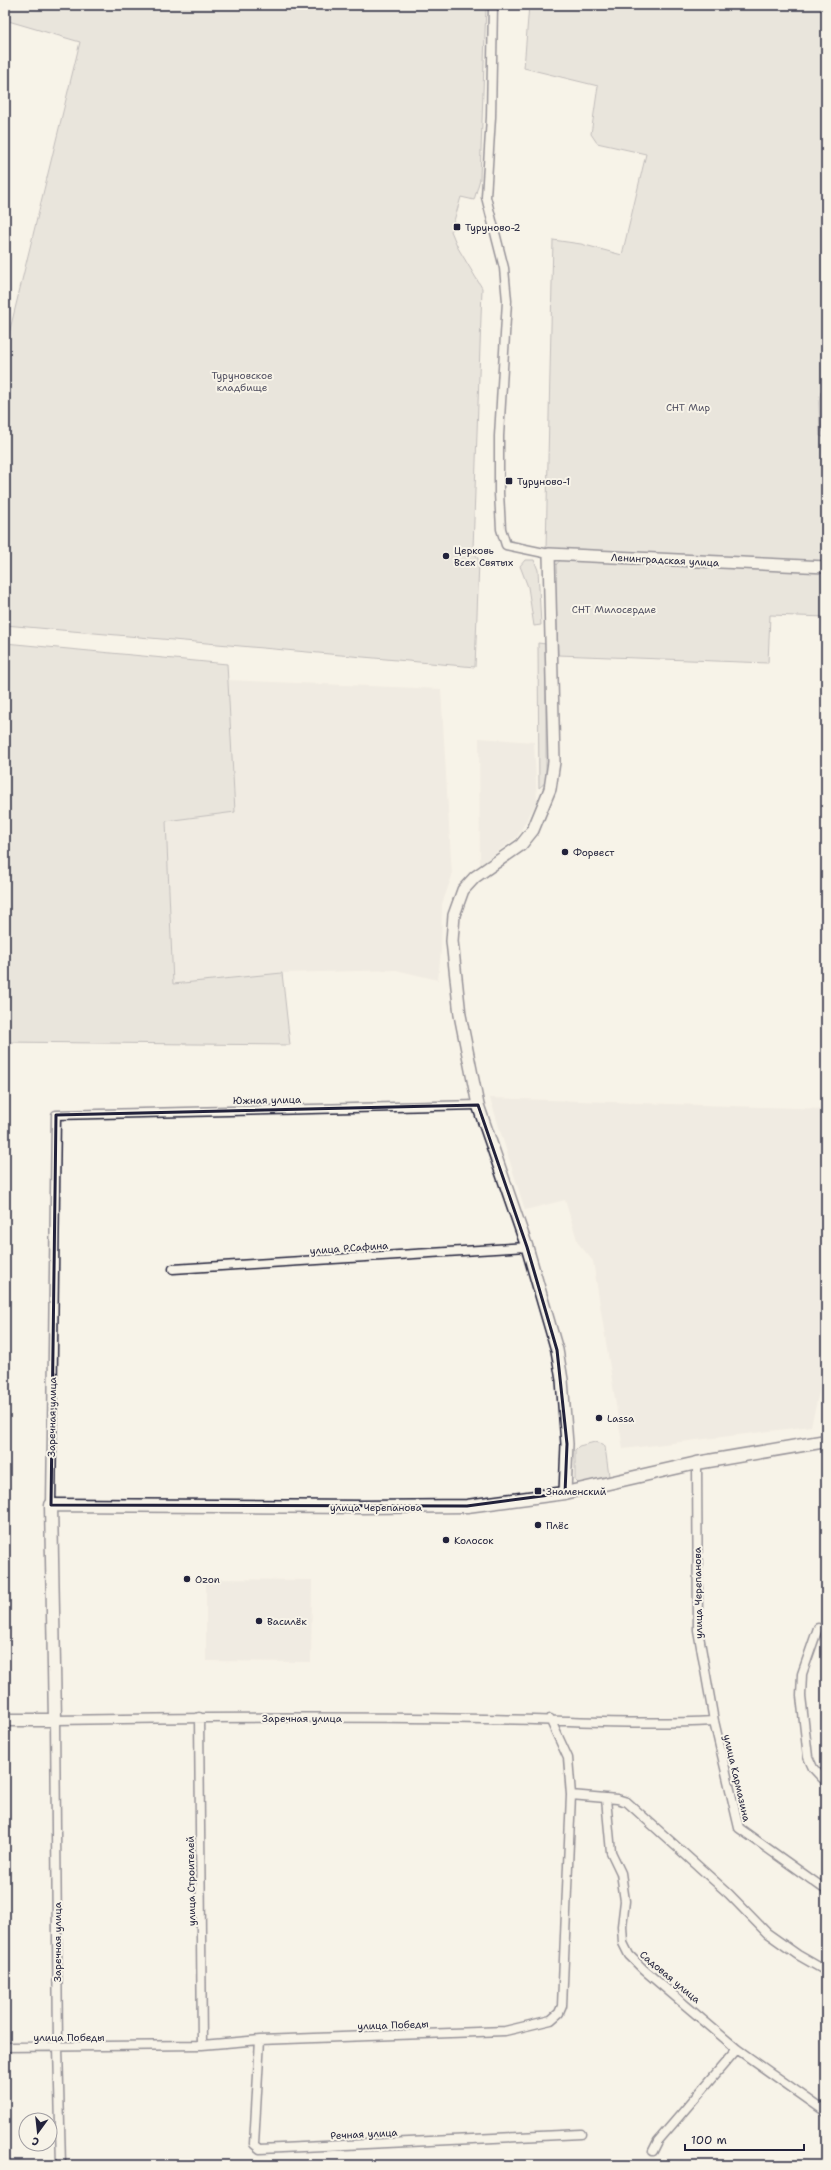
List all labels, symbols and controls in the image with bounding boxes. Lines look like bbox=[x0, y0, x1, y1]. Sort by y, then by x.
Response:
place label: Туруново-2 bbox=[465, 221, 521, 234]
marker: Туруново-2 bbox=[452, 222, 462, 232]
park label: Туруновское кладбище bbox=[211, 369, 273, 394]
park label: СНТ Мир bbox=[666, 401, 711, 414]
place label: Туруново-1 bbox=[517, 475, 570, 488]
marker: Туруново-1 bbox=[504, 476, 514, 486]
place label: Церковь Всех Святых bbox=[454, 544, 513, 569]
marker: Церковь Всех Святых bbox=[441, 551, 451, 561]
street label: Ленинградская улица bbox=[611, 551, 720, 569]
park label: СНТ Милосердие bbox=[572, 603, 657, 616]
place label: Форвест bbox=[573, 846, 615, 859]
marker: Форвест bbox=[560, 847, 570, 857]
street label: Южная улица bbox=[233, 1093, 302, 1107]
street label: улица Р.Сафина bbox=[309, 1239, 390, 1257]
street label: Заречная улица bbox=[45, 1376, 59, 1457]
place label: Lassa bbox=[607, 1412, 635, 1425]
marker: Lassa bbox=[594, 1413, 604, 1423]
place label: Знаменский bbox=[546, 1485, 607, 1498]
marker: Знаменский bbox=[533, 1486, 543, 1496]
street label: улица Черепанова bbox=[330, 1501, 423, 1514]
place label: Плёс bbox=[546, 1519, 569, 1532]
marker: Плёс bbox=[533, 1520, 543, 1530]
place label: Колосок bbox=[454, 1534, 494, 1547]
marker: Колосок bbox=[441, 1535, 451, 1545]
street label: улица Черепанова bbox=[691, 1546, 705, 1639]
place label: Ozon bbox=[195, 1573, 220, 1586]
marker: Ozon bbox=[182, 1574, 192, 1584]
place label: Василёк bbox=[267, 1615, 308, 1628]
marker: Василёк bbox=[254, 1616, 264, 1626]
street label: Заречная улица bbox=[262, 1712, 343, 1725]
street label: улица Кармазина bbox=[721, 1733, 754, 1824]
street label: улица Строителей bbox=[184, 1835, 198, 1926]
street label: Заречная улица bbox=[51, 1901, 64, 1982]
street label: Садовая улица bbox=[637, 1948, 704, 2007]
street label: улица Победы bbox=[357, 2017, 429, 2033]
street label: улица Победы bbox=[33, 2031, 105, 2044]
north arrow bbox=[18, 2112, 58, 2152]
street label: Речная улица bbox=[330, 2126, 399, 2142]
scale bar bbox=[685, 2126, 804, 2152]
text: 100 m bbox=[691, 2132, 727, 2148]
text: С bbox=[30, 2133, 41, 2149]

